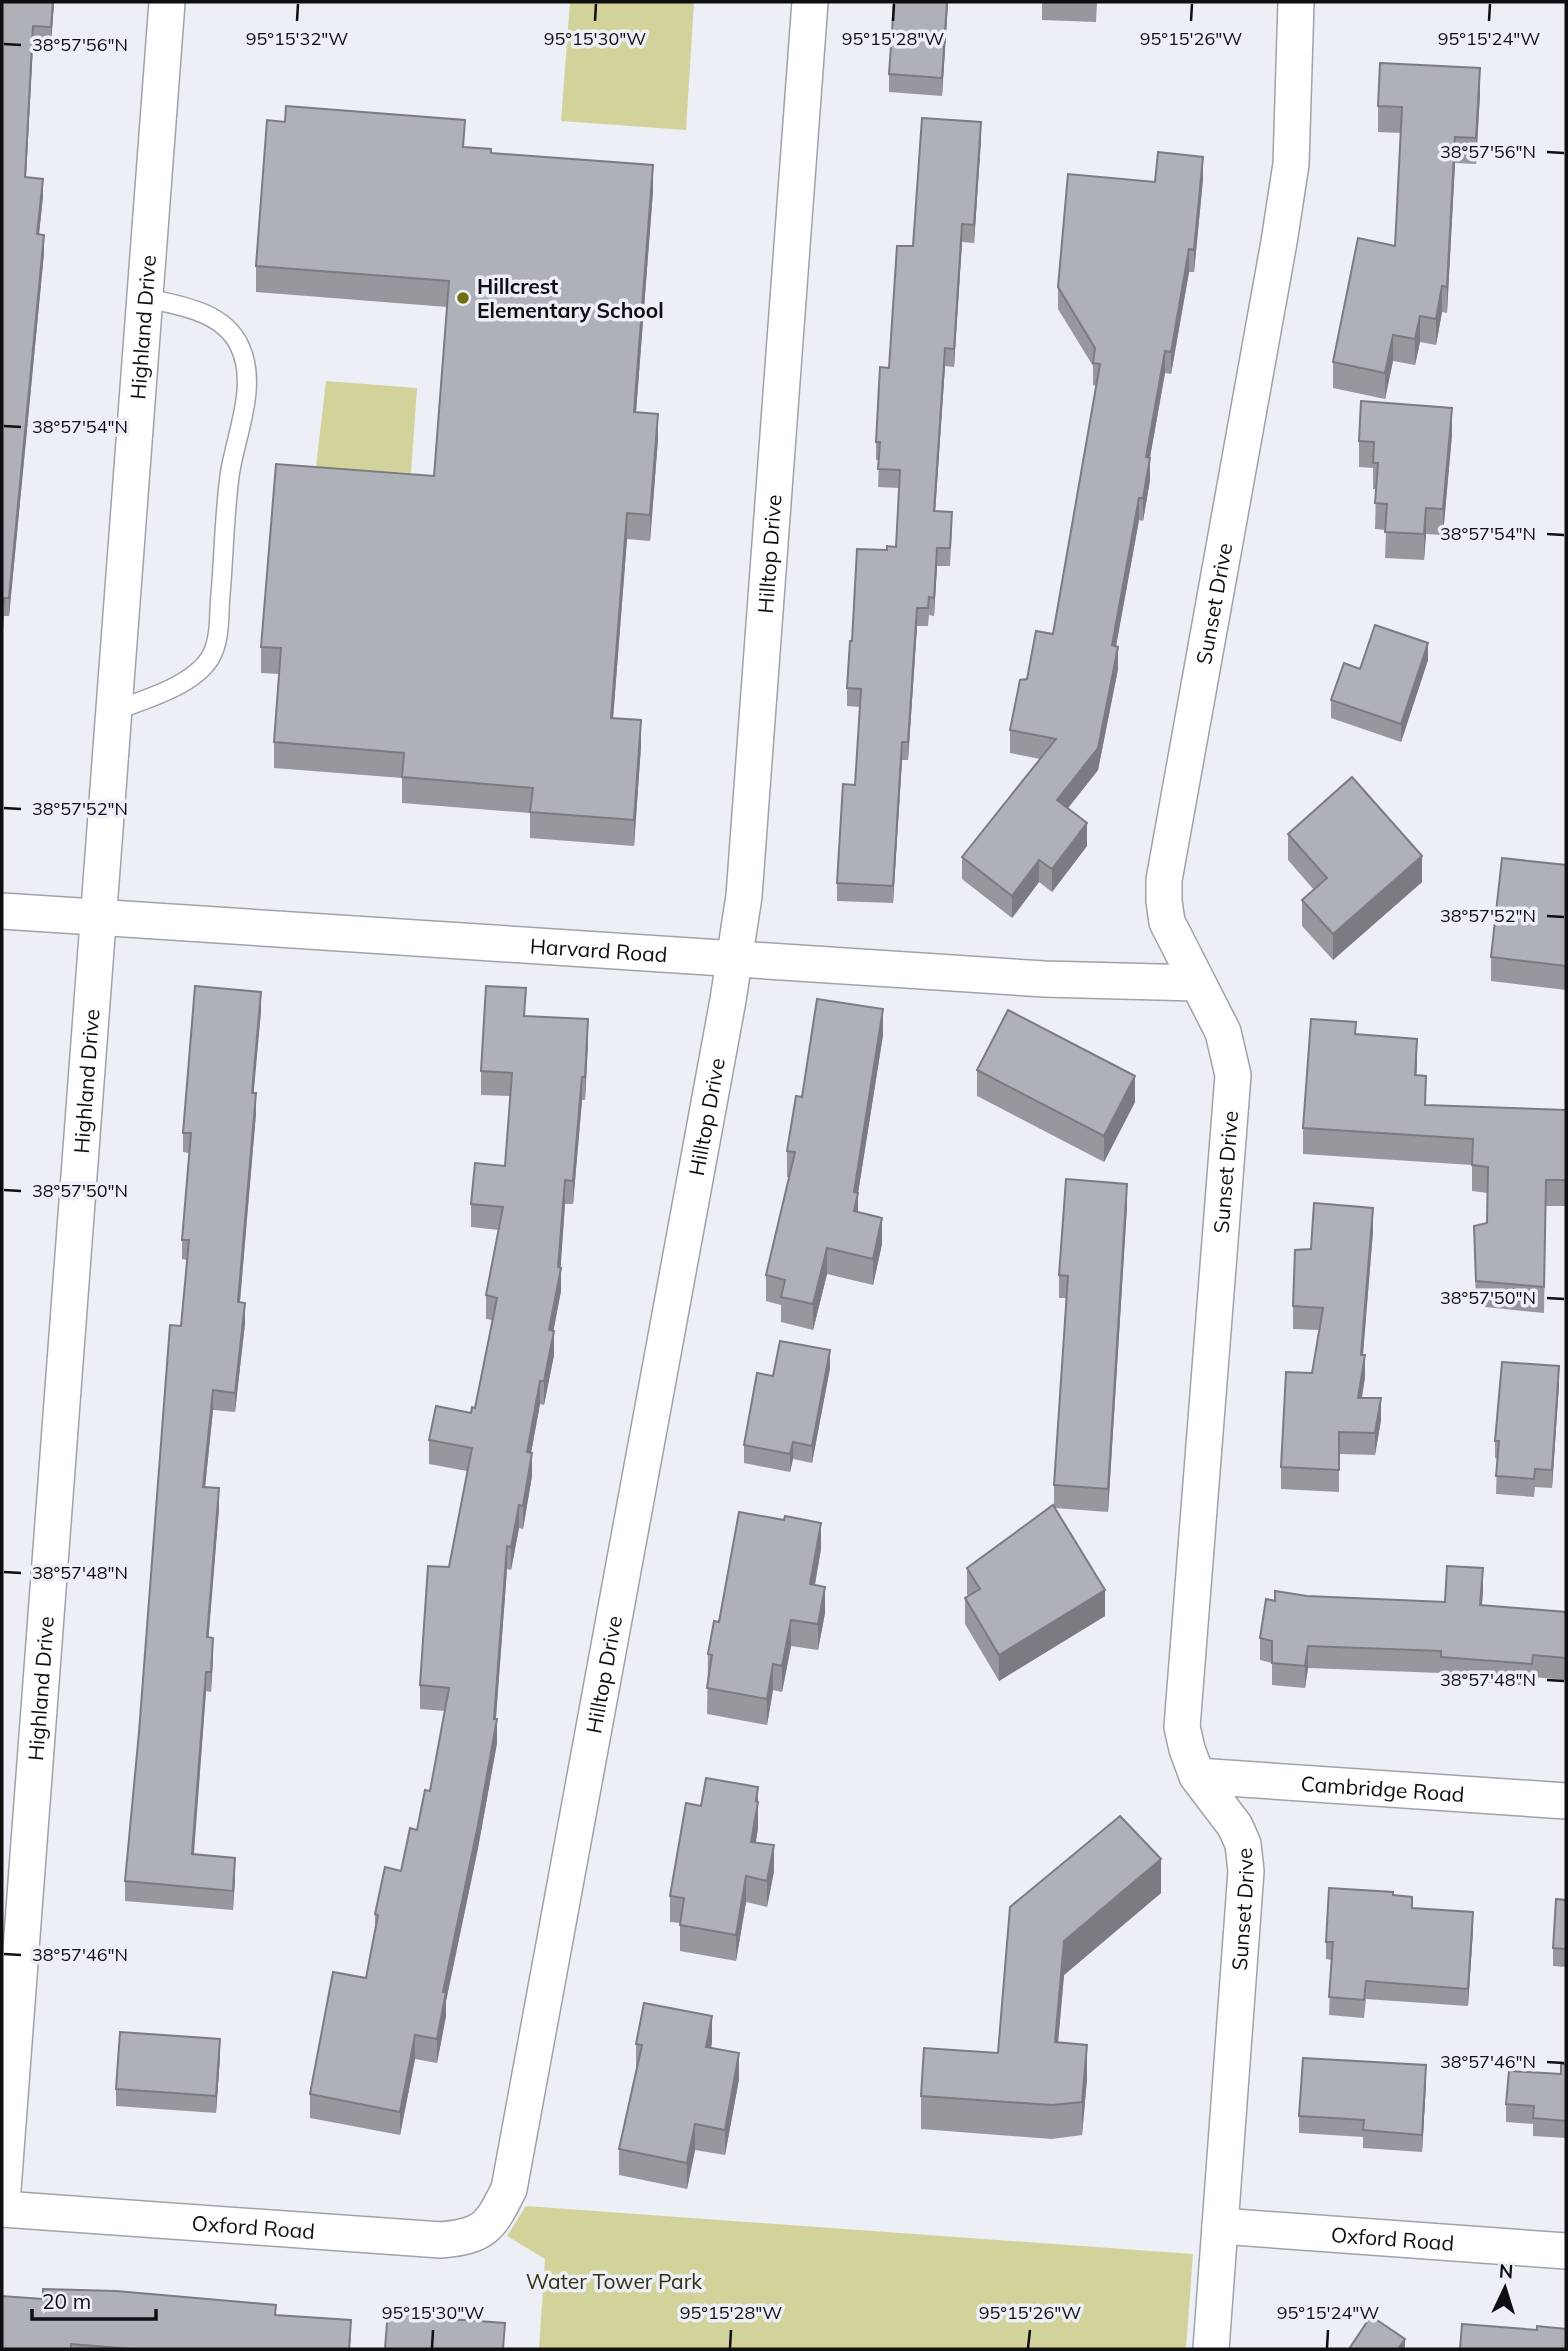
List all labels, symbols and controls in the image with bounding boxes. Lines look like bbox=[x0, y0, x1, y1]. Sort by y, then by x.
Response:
text: 95°15'32"W bbox=[246, 27, 348, 50]
text: 95°15'30"W bbox=[544, 27, 646, 50]
text: 95°15'28"W bbox=[842, 27, 944, 50]
text: 95°15'26"W bbox=[1140, 27, 1242, 50]
text: 95°15'24"W bbox=[1438, 27, 1540, 50]
text: 38°57'56"N bbox=[32, 33, 128, 56]
text: 38°57'56"N bbox=[1440, 140, 1536, 163]
street label: Highland Drive bbox=[124, 254, 161, 400]
place label: Hillcrest Elementary School bbox=[477, 273, 664, 323]
marker: Hillcrest Elementary School bbox=[455, 290, 471, 306]
text: 38°57'54"N bbox=[32, 415, 128, 438]
street label: Hilltop Drive bbox=[752, 493, 787, 614]
text: 38°57'54"N bbox=[1440, 522, 1536, 545]
street label: Sunset Drive bbox=[1190, 541, 1238, 666]
text: 38°57'52"N bbox=[32, 797, 128, 820]
text: 38°57'52"N bbox=[1440, 904, 1536, 927]
street label: Harvard Road bbox=[529, 932, 668, 967]
street label: Highland Drive bbox=[68, 1008, 104, 1154]
street label: Hilltop Drive bbox=[683, 1056, 730, 1178]
street label: Sunset Drive bbox=[1208, 1110, 1243, 1234]
text: 38°57'50"N bbox=[32, 1179, 128, 1202]
text: 38°57'50"N bbox=[1440, 1286, 1536, 1309]
text: 38°57'48"N bbox=[32, 1561, 128, 1584]
street label: Hilltop Drive bbox=[580, 1613, 627, 1735]
street label: Highland Drive bbox=[22, 1615, 59, 1762]
text: 38°57'48"N bbox=[1440, 1668, 1536, 1691]
street label: Cambridge Road bbox=[1300, 1770, 1465, 1807]
street label: Sunset Drive bbox=[1226, 1847, 1259, 1971]
text: 38°57'46"N bbox=[32, 1943, 128, 1966]
text: 38°57'46"N bbox=[1440, 2050, 1536, 2073]
street label: Oxford Road bbox=[191, 2209, 316, 2244]
street label: Oxford Road bbox=[1330, 2221, 1455, 2256]
north arrow bbox=[1470, 2253, 1540, 2323]
text: N bbox=[1498, 2259, 1514, 2284]
park label: Water Tower Park bbox=[526, 2268, 702, 2294]
scale bar bbox=[32, 2278, 156, 2322]
text: 20 m bbox=[42, 2288, 91, 2314]
text: 95°15'30"W bbox=[382, 2301, 484, 2324]
text: 95°15'28"W bbox=[680, 2301, 782, 2324]
text: 95°15'26"W bbox=[979, 2301, 1081, 2324]
text: 95°15'24"W bbox=[1277, 2301, 1379, 2324]

